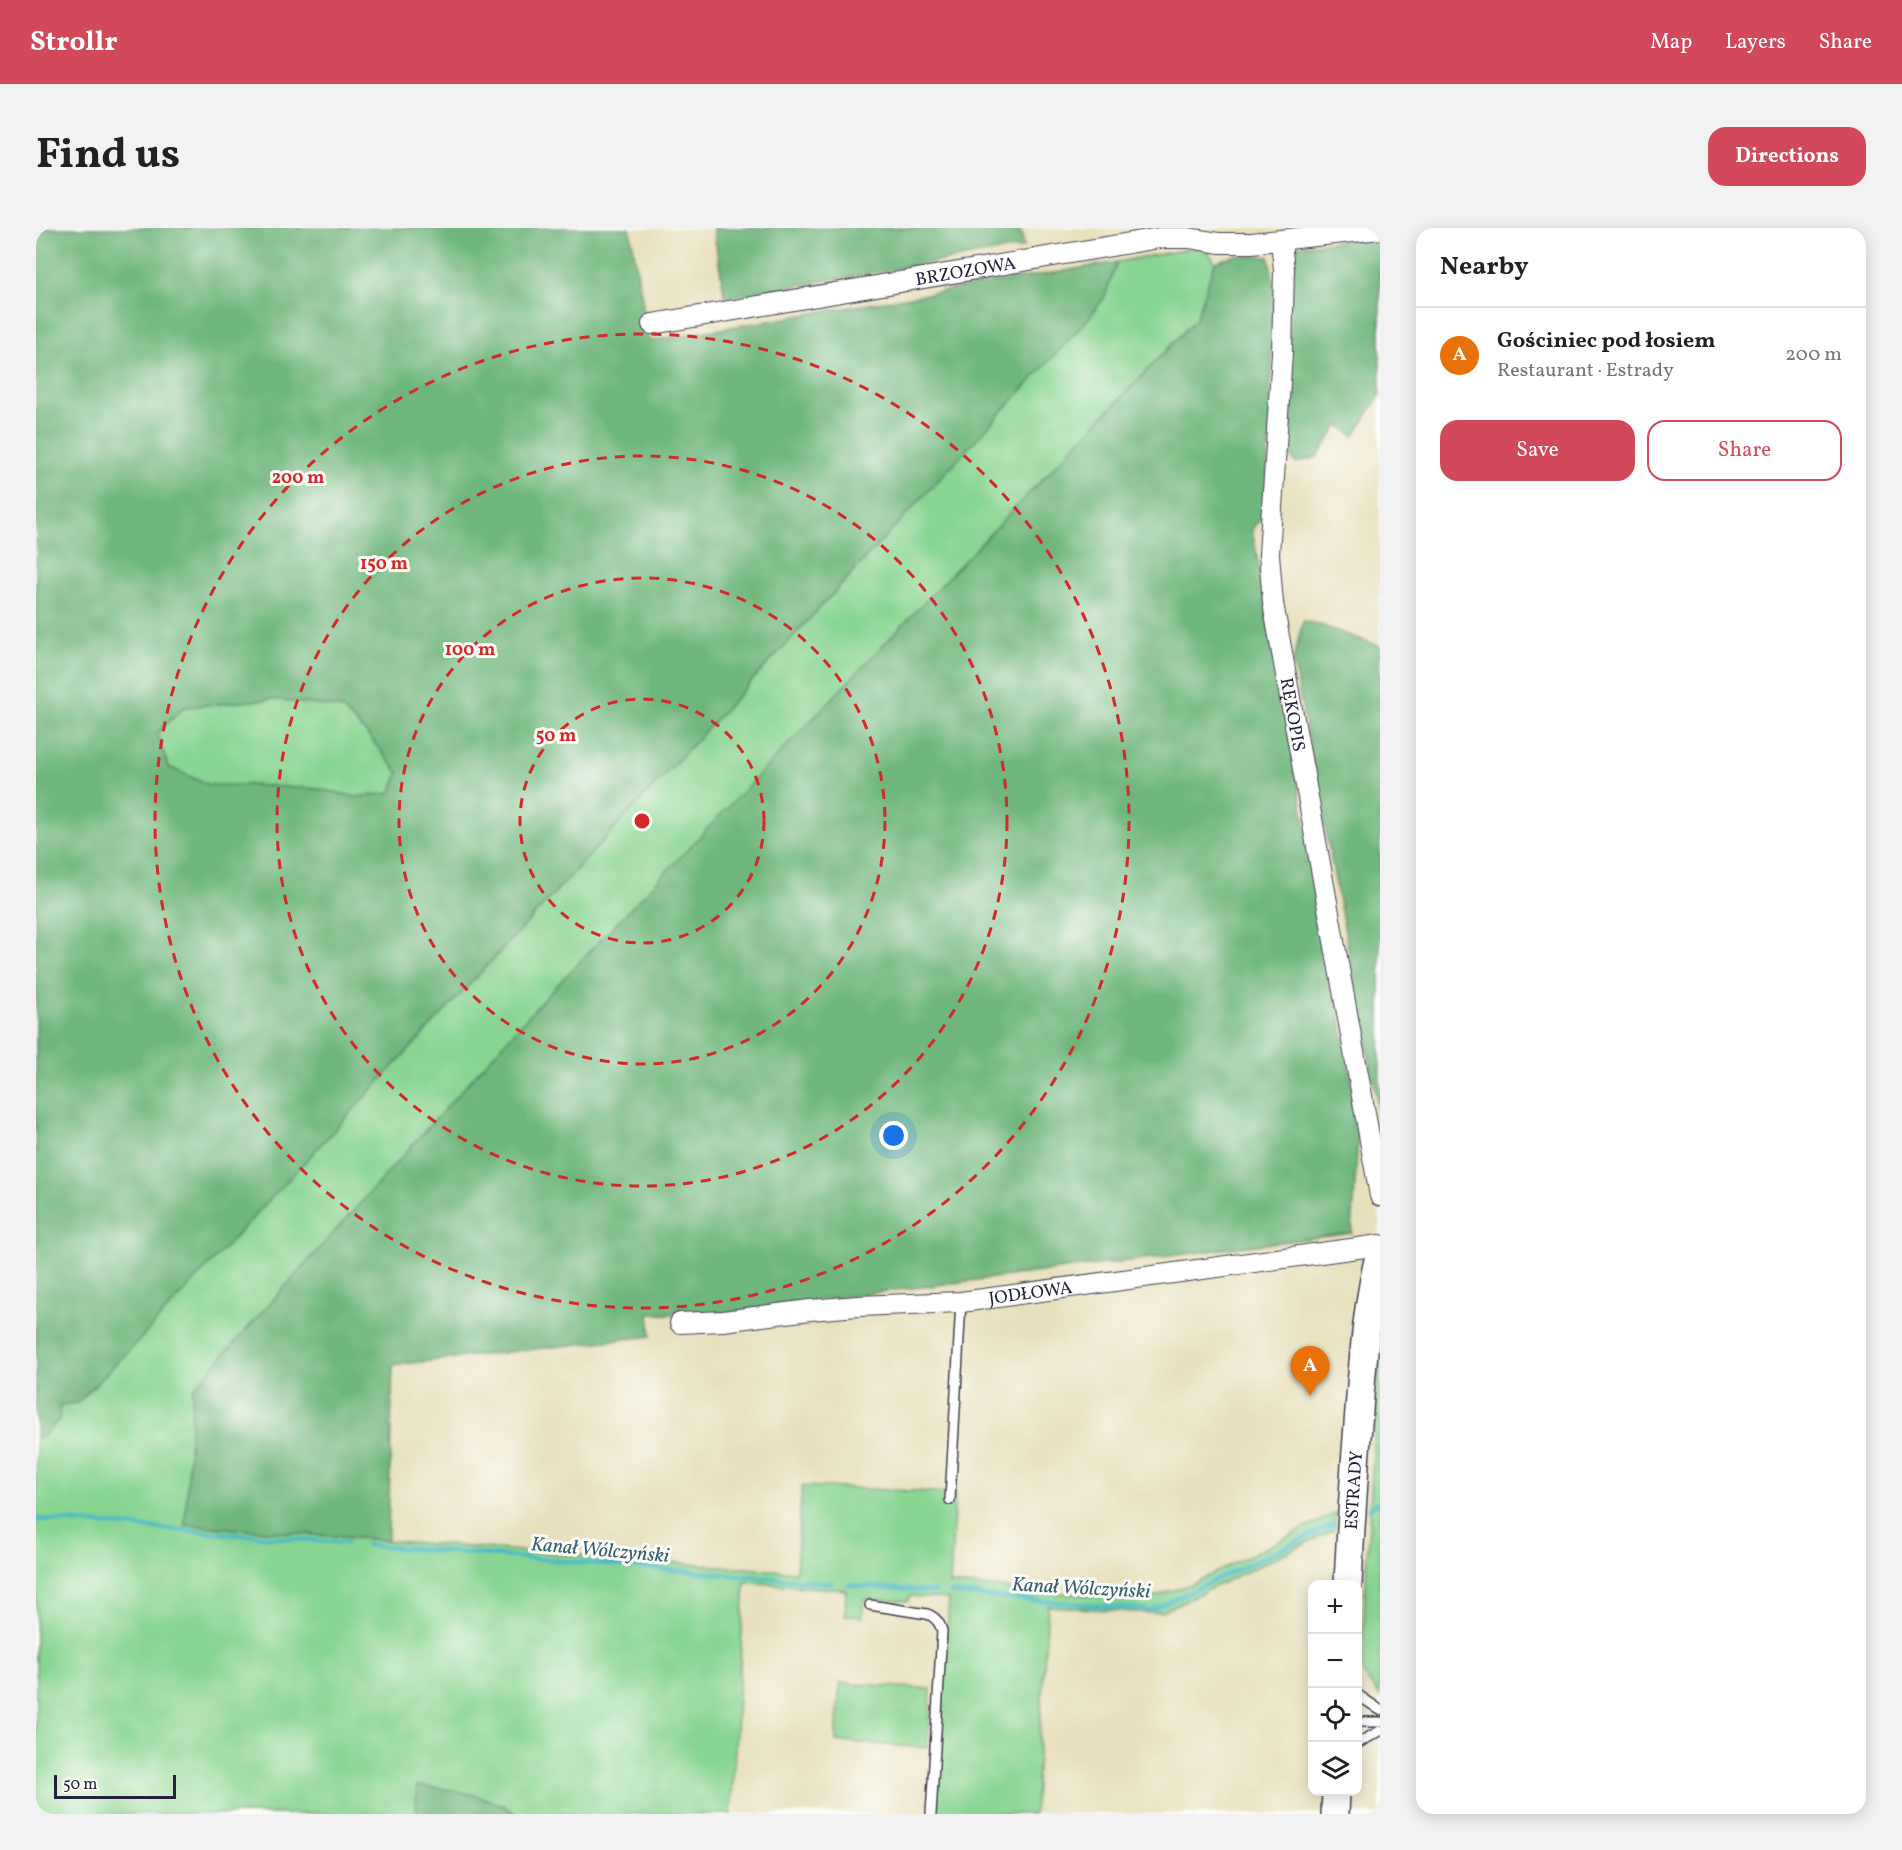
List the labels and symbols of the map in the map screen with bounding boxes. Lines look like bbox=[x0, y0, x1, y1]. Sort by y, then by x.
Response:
street label: BRZOZOWA bbox=[914, 251, 1018, 293]
text: 200 m bbox=[272, 466, 324, 491]
text: 150 m bbox=[360, 552, 408, 577]
text: 100 m bbox=[445, 638, 495, 663]
street label: RĘKOPIS bbox=[1273, 676, 1311, 754]
text: 50 m bbox=[536, 724, 576, 749]
centre of rings bbox=[632, 811, 652, 831]
your location bbox=[879, 1121, 908, 1150]
street label: JODŁOWA bbox=[987, 1276, 1074, 1312]
pin: A bbox=[1290, 1346, 1330, 1396]
street label: ESTRADY bbox=[1340, 1450, 1370, 1530]
water label: Kanał Wólczyński bbox=[530, 1531, 671, 1571]
water label: Kanał Wólczyński bbox=[1011, 1571, 1152, 1607]
scale bar bbox=[54, 1772, 176, 1800]

